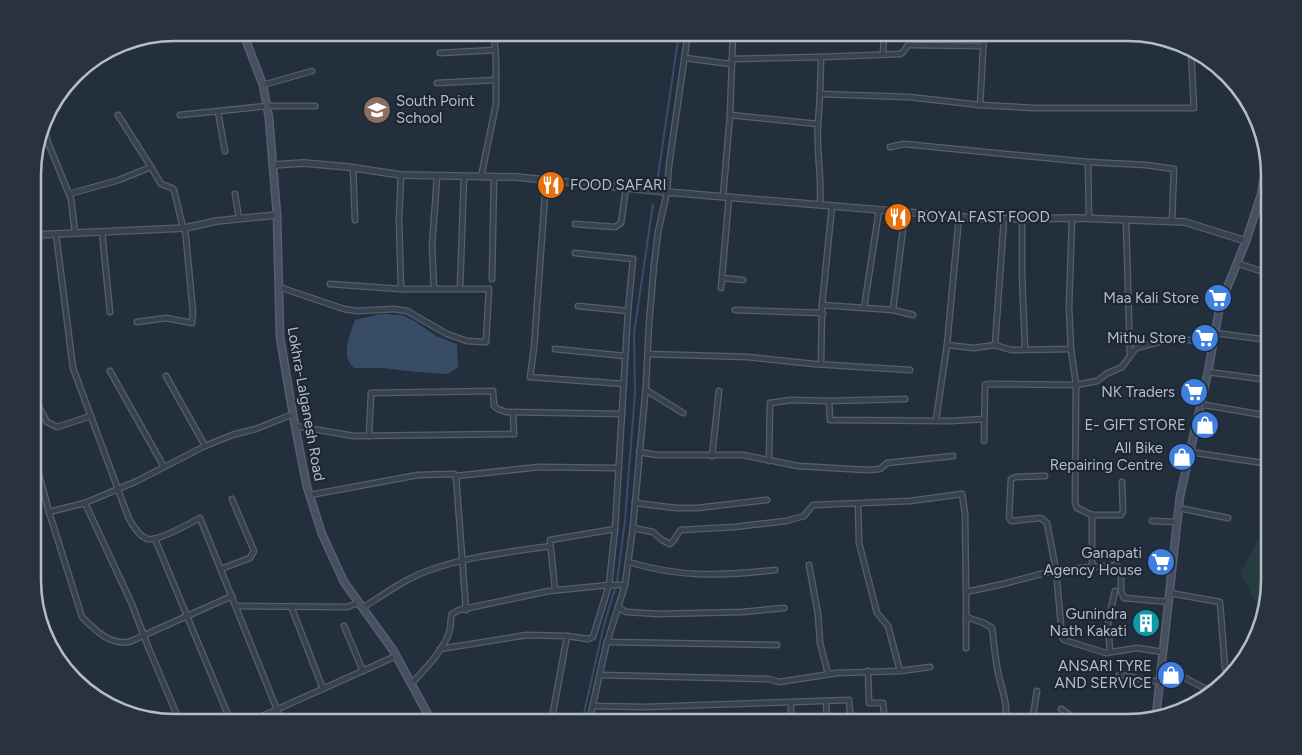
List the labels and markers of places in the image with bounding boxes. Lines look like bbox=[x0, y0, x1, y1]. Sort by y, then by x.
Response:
place label: South Point School bbox=[396, 92, 475, 127]
school or university icon: South Point School bbox=[362, 95, 392, 125]
restaurant icon: FOOD SAFARI bbox=[536, 170, 566, 200]
place label: FOOD SAFARI bbox=[570, 176, 667, 194]
restaurant icon: ROYAL FAST FOOD bbox=[883, 202, 913, 232]
place label: ROYAL FAST FOOD bbox=[917, 208, 1050, 226]
supermarket icon: Maa Kali Store bbox=[1203, 283, 1233, 313]
place label: Maa Kali Store bbox=[1103, 289, 1199, 307]
supermarket icon: Mithu Store bbox=[1190, 323, 1220, 353]
place label: Mithu Store bbox=[1107, 329, 1186, 347]
supermarket icon: NK Traders bbox=[1179, 377, 1209, 407]
place label: NK Traders bbox=[1101, 383, 1175, 401]
shop icon: E- GIFT STORE bbox=[1190, 410, 1220, 440]
place label: E- GIFT STORE bbox=[1084, 416, 1186, 434]
place label: All Bike Repairing Centre bbox=[1050, 439, 1163, 474]
shop icon: All Bike Repairing Centre bbox=[1167, 442, 1197, 472]
place label: Ganapati Agency House bbox=[1044, 544, 1142, 579]
supermarket icon: Ganapati Agency House bbox=[1146, 547, 1176, 577]
place label: Gunindra Nath Kakati bbox=[1049, 605, 1127, 640]
building icon: Gunindra Nath Kakati bbox=[1131, 608, 1161, 638]
place label: ANSARI TYRE AND SERVICE bbox=[1055, 657, 1152, 692]
shop icon: ANSARI TYRE AND SERVICE bbox=[1156, 660, 1186, 690]

